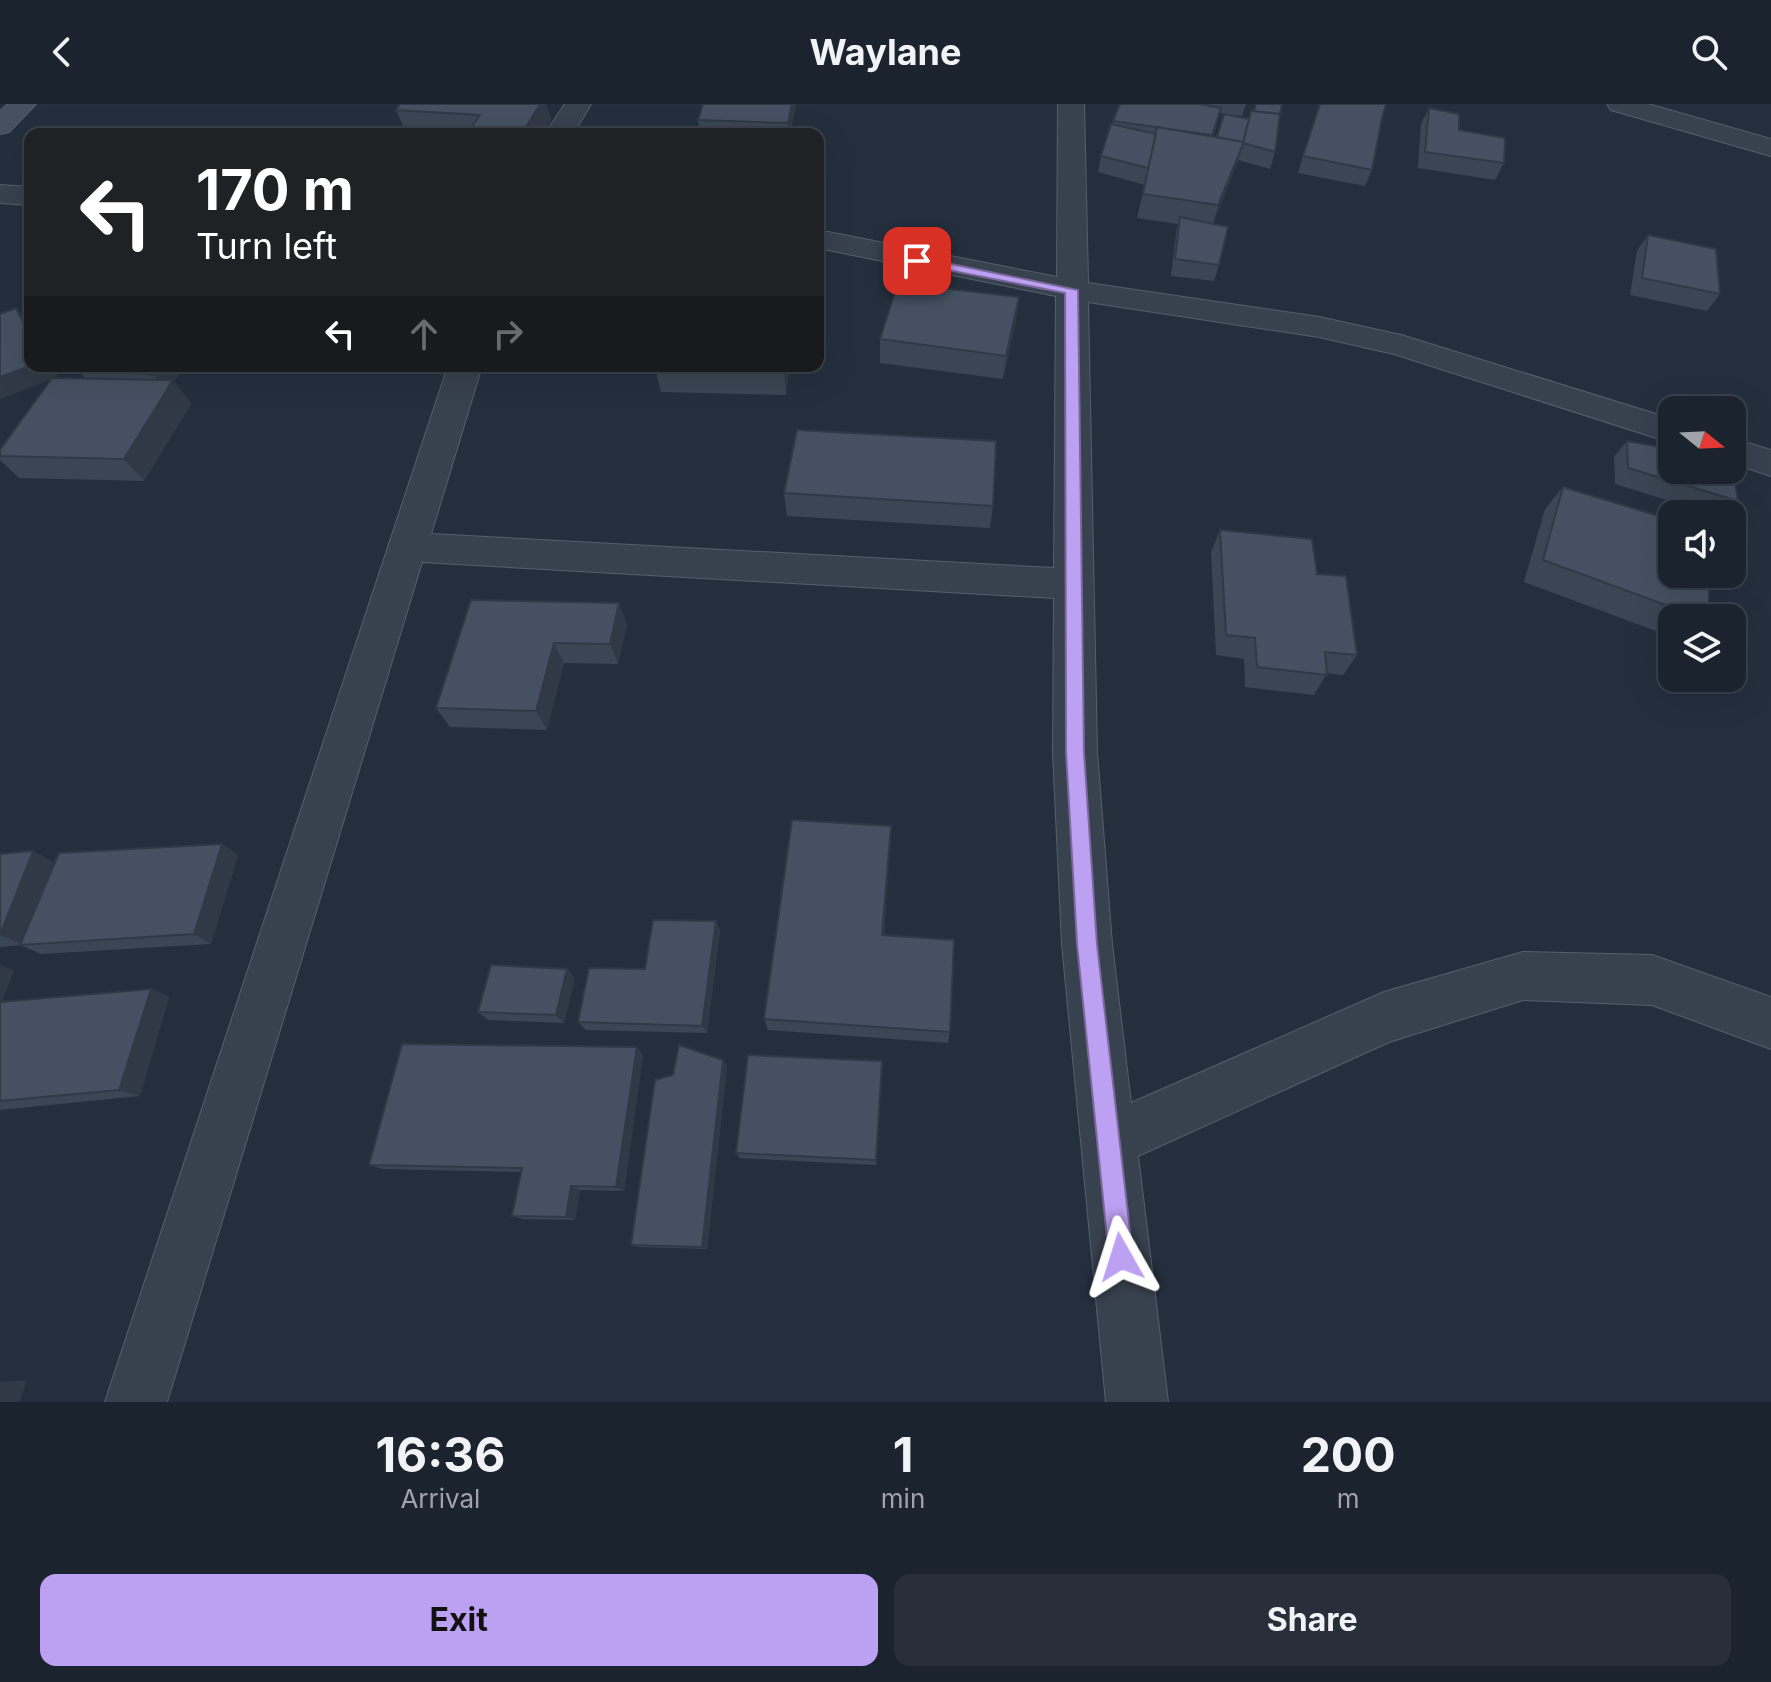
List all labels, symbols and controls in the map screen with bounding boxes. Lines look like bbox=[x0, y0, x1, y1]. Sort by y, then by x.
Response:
icon: back bbox=[40, 30, 84, 74]
text: Waylane bbox=[810, 30, 961, 74]
icon: search bbox=[1687, 30, 1731, 74]
text: 170 m bbox=[196, 156, 354, 224]
icon: left bbox=[64, 160, 168, 264]
text: Turn left bbox=[196, 224, 337, 268]
pin bbox=[883, 227, 951, 295]
icon: arrive bbox=[895, 239, 939, 283]
icon: left bbox=[318, 312, 362, 356]
icon: ahead bbox=[402, 312, 446, 356]
icon: right bbox=[486, 312, 530, 356]
north arrow bbox=[1658, 396, 1746, 484]
map controls bbox=[1658, 396, 1746, 692]
button: sound bbox=[1658, 500, 1746, 588]
button: layers bbox=[1658, 604, 1746, 692]
position arrow bbox=[1079, 1215, 1163, 1299]
text: 16:36 bbox=[375, 1425, 505, 1484]
text: 1 bbox=[893, 1425, 913, 1484]
text: 200 bbox=[1301, 1425, 1396, 1484]
text: Arrival bbox=[400, 1483, 480, 1514]
text: min bbox=[881, 1483, 925, 1514]
text: m bbox=[1337, 1483, 1360, 1514]
button: Exit bbox=[40, 1574, 878, 1666]
button: Share bbox=[894, 1574, 1731, 1666]

